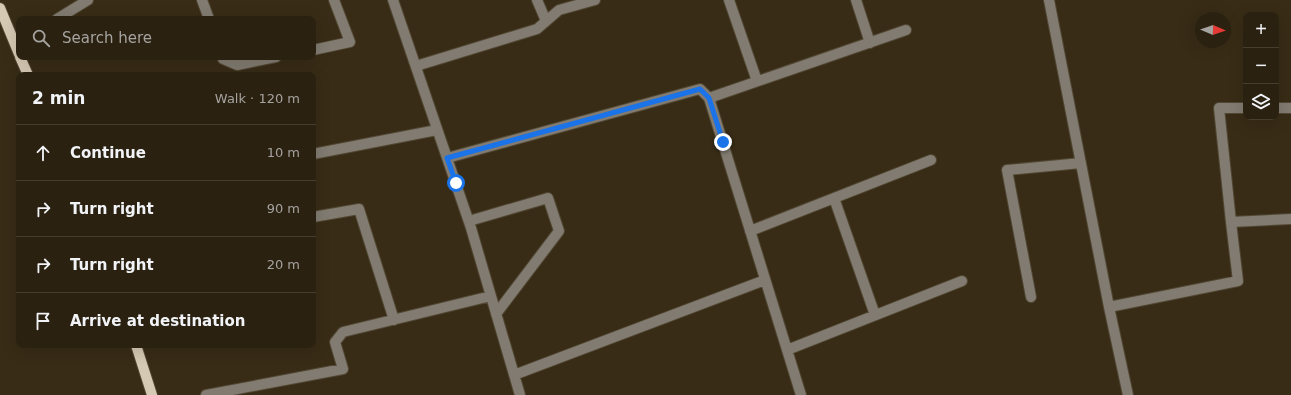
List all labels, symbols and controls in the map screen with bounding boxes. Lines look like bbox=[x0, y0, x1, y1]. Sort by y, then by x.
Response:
north arrow bbox=[1195, 12, 1231, 48]
map controls bbox=[1243, 12, 1279, 120]
button: + bbox=[1243, 12, 1279, 48]
search box bbox=[16, 16, 316, 60]
icon: search bbox=[30, 27, 52, 49]
text: Search here bbox=[62, 29, 152, 47]
button: − bbox=[1243, 48, 1279, 84]
button: layers bbox=[1243, 84, 1279, 120]
text: 2 min bbox=[32, 88, 85, 108]
text: Walk · 120 m bbox=[215, 91, 300, 106]
route end bbox=[714, 133, 732, 151]
icon: ahead bbox=[32, 142, 54, 164]
text: Continue bbox=[70, 144, 146, 162]
text: 10 m bbox=[267, 145, 300, 160]
route start bbox=[447, 174, 465, 192]
icon: right bbox=[32, 198, 54, 220]
text: Turn right bbox=[70, 200, 154, 218]
text: 90 m bbox=[267, 201, 300, 216]
icon: right bbox=[32, 254, 54, 276]
text: Turn right bbox=[70, 256, 154, 274]
text: 20 m bbox=[267, 257, 300, 272]
icon: arrive bbox=[32, 310, 54, 332]
text: Arrive at destination bbox=[70, 312, 245, 330]

